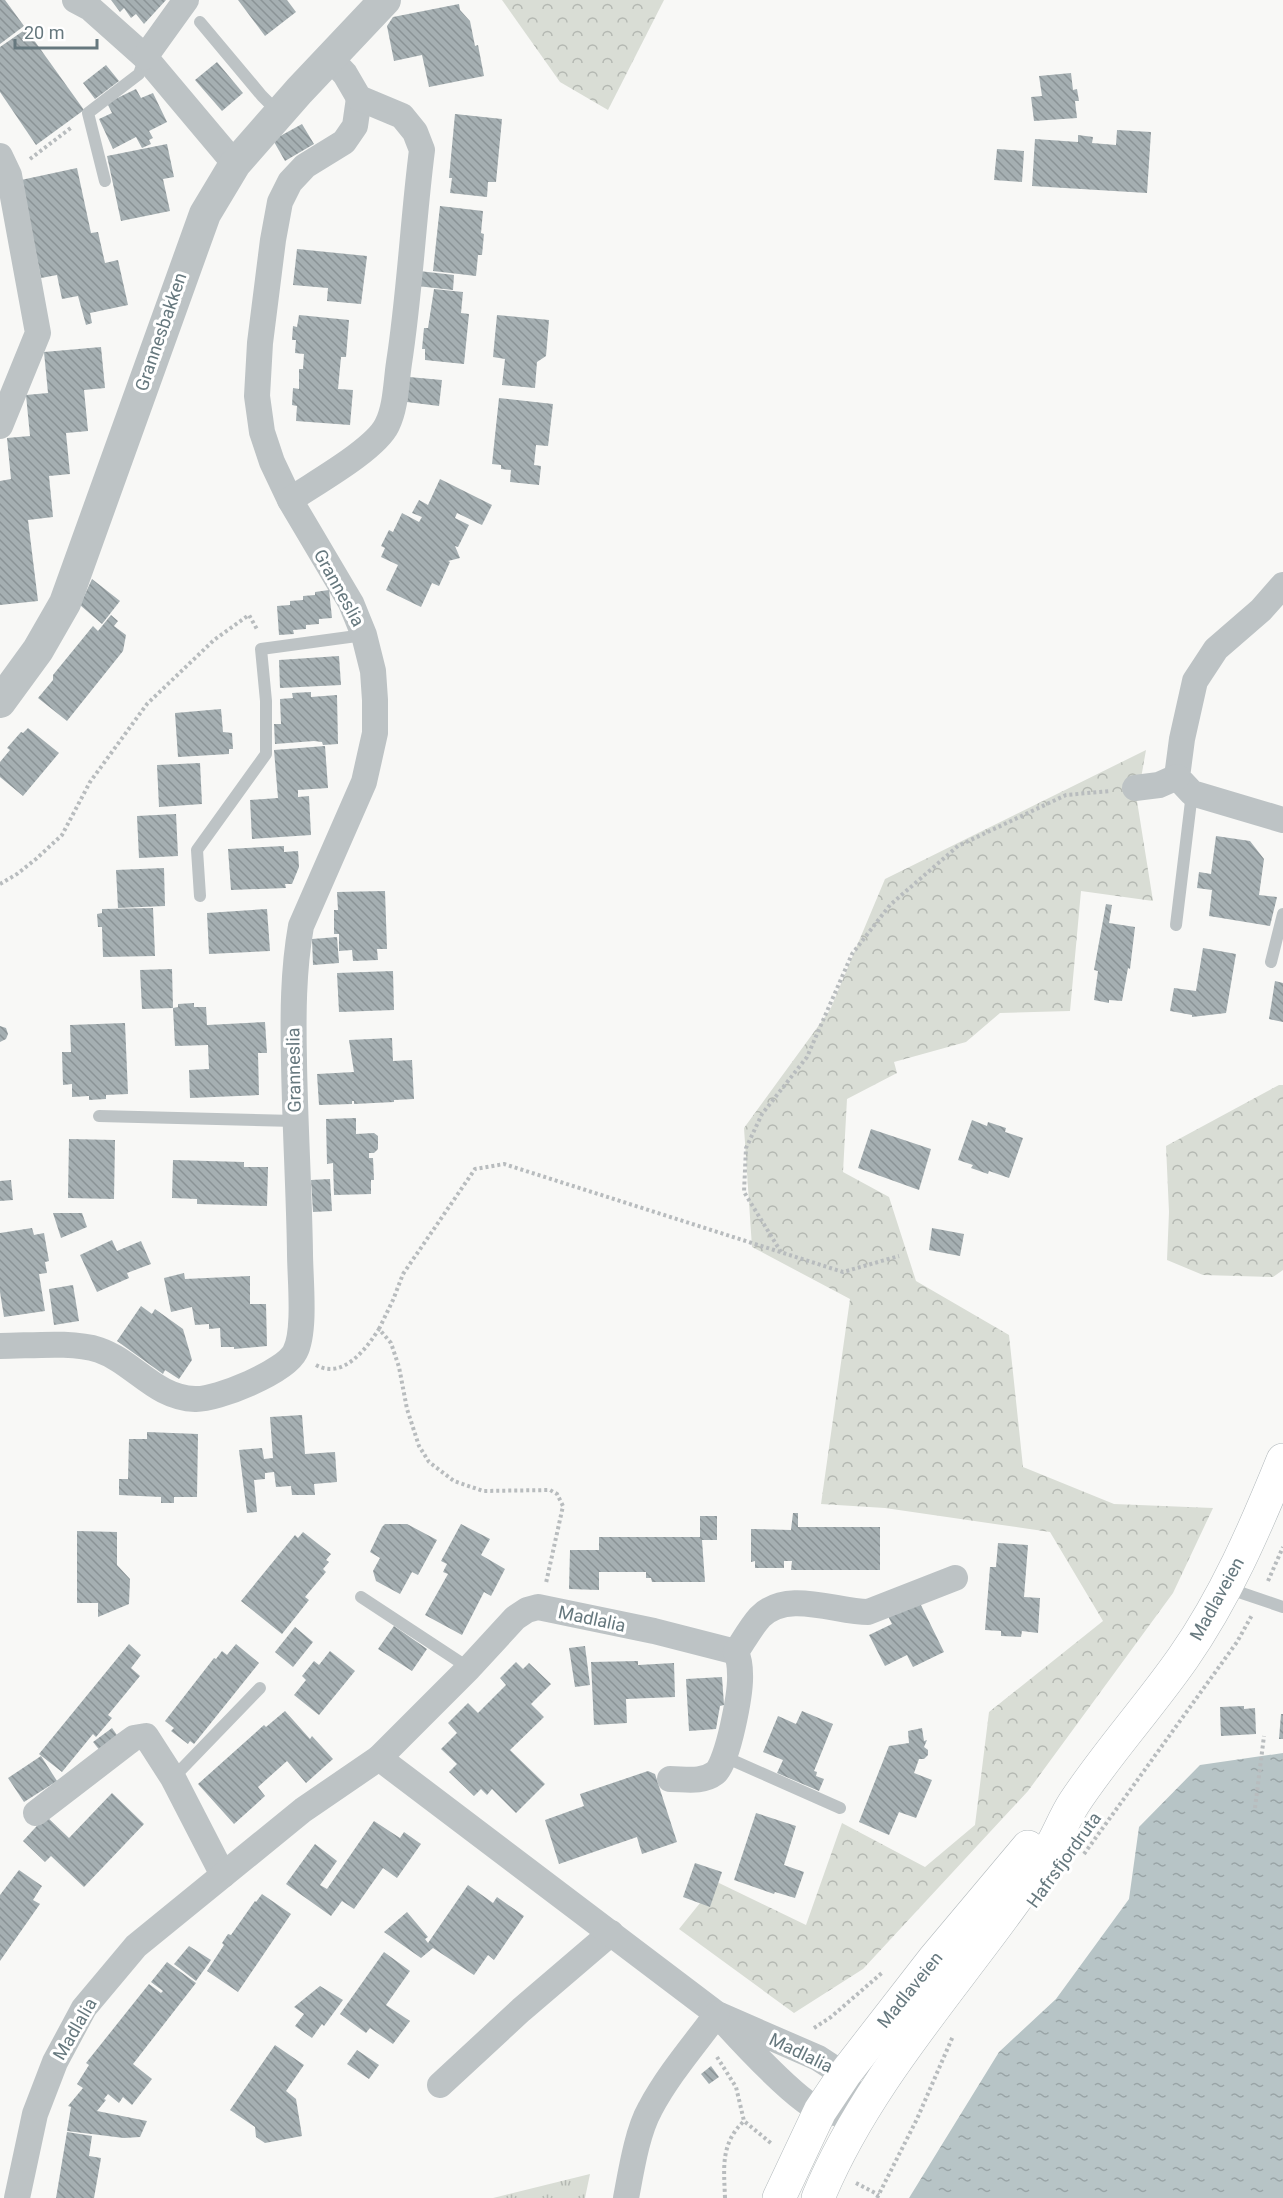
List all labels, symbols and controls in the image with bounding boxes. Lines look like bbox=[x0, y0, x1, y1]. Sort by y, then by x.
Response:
scale bar bbox=[15, 12, 98, 50]
text: 20 m bbox=[24, 22, 64, 43]
street label: Grannesbakken bbox=[130, 270, 191, 394]
street label: Granneslia bbox=[310, 545, 369, 630]
street label: Granneslia bbox=[282, 1027, 305, 1113]
street label: Madlaveien bbox=[1185, 1554, 1248, 1644]
street label: Madlalia bbox=[556, 1601, 628, 1636]
street label: Hafrsfjordruta bbox=[1022, 1808, 1105, 1912]
street label: Madlaveien bbox=[873, 1947, 947, 2032]
street label: Madlalia bbox=[48, 1994, 101, 2064]
street label: Madlalia bbox=[766, 2028, 837, 2077]

